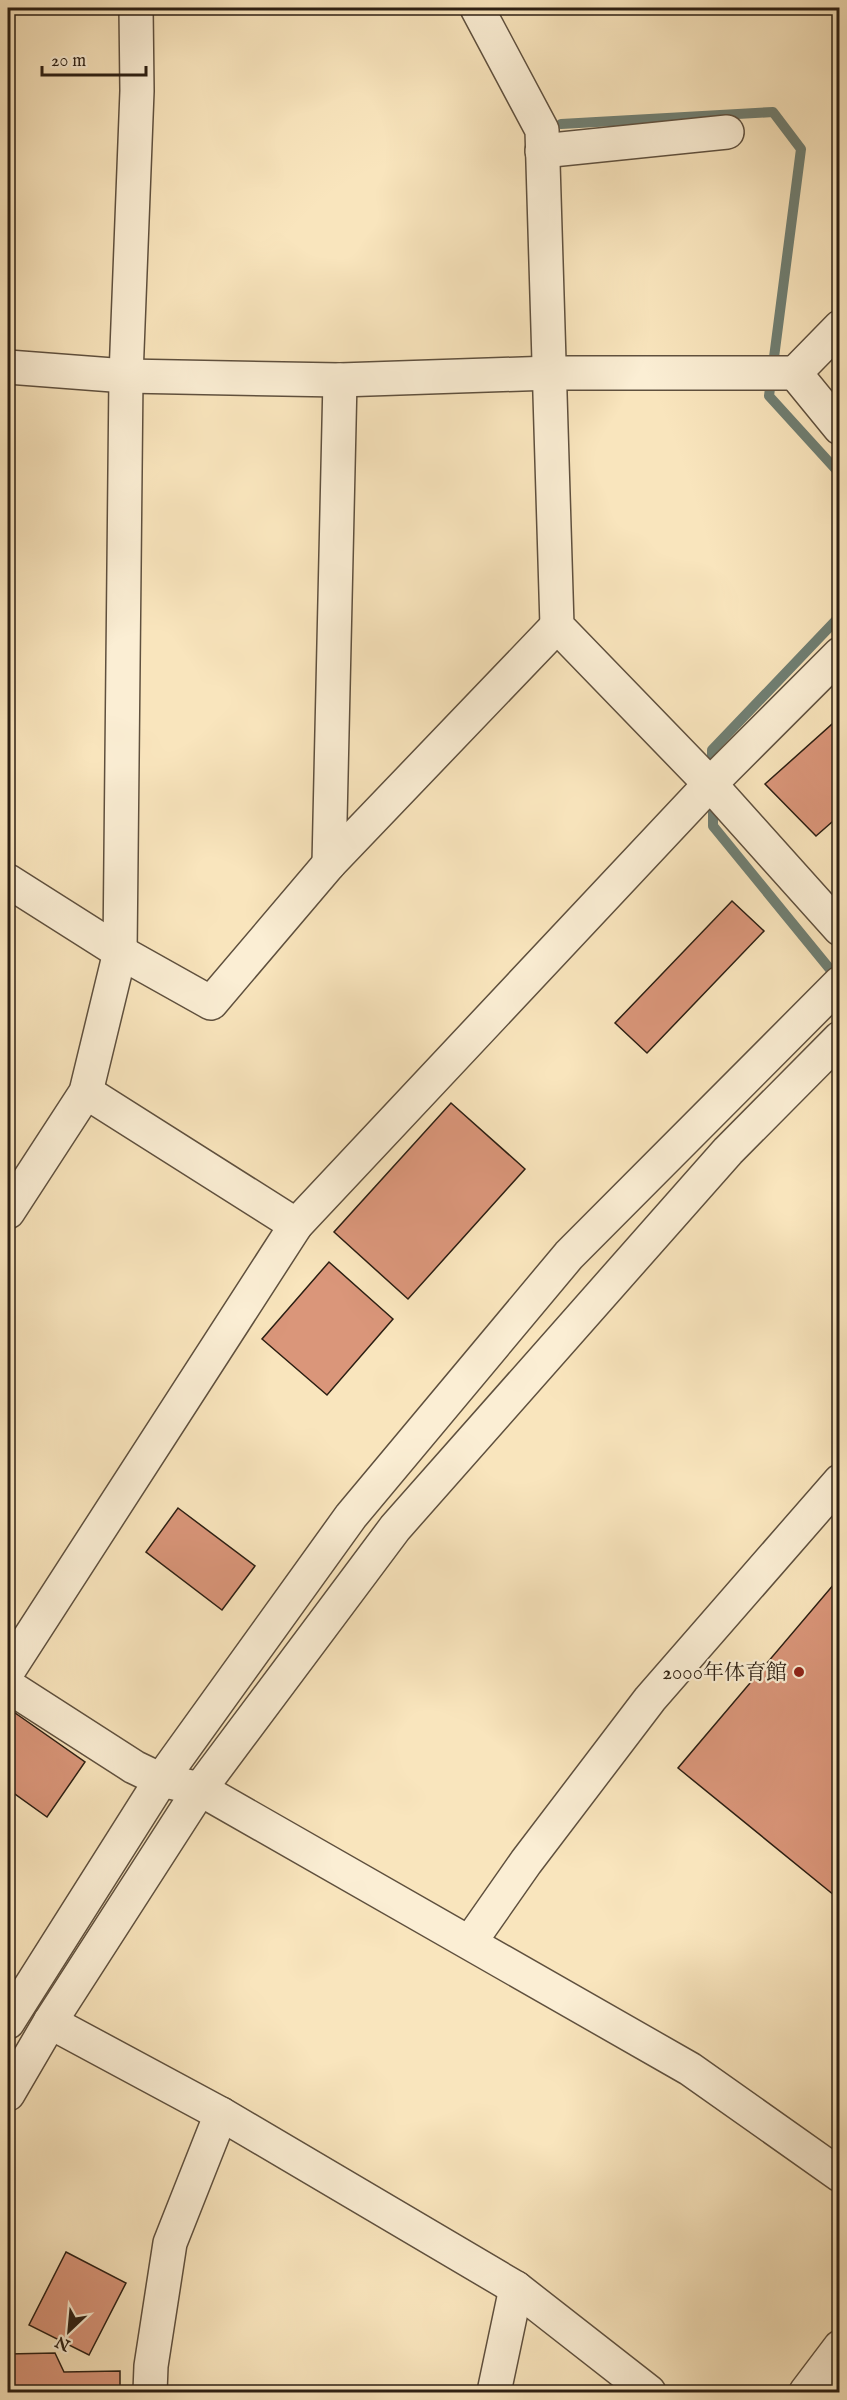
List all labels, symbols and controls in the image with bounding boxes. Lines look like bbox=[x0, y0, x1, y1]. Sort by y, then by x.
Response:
scale bar bbox=[42, 39, 146, 77]
text: 20 m bbox=[51, 50, 86, 73]
place label: 2000年体育館 bbox=[662, 1660, 787, 1687]
marker: 2000年体育館 bbox=[792, 1665, 806, 1679]
north arrow bbox=[39, 2301, 99, 2361]
text: N bbox=[53, 2331, 75, 2355]

